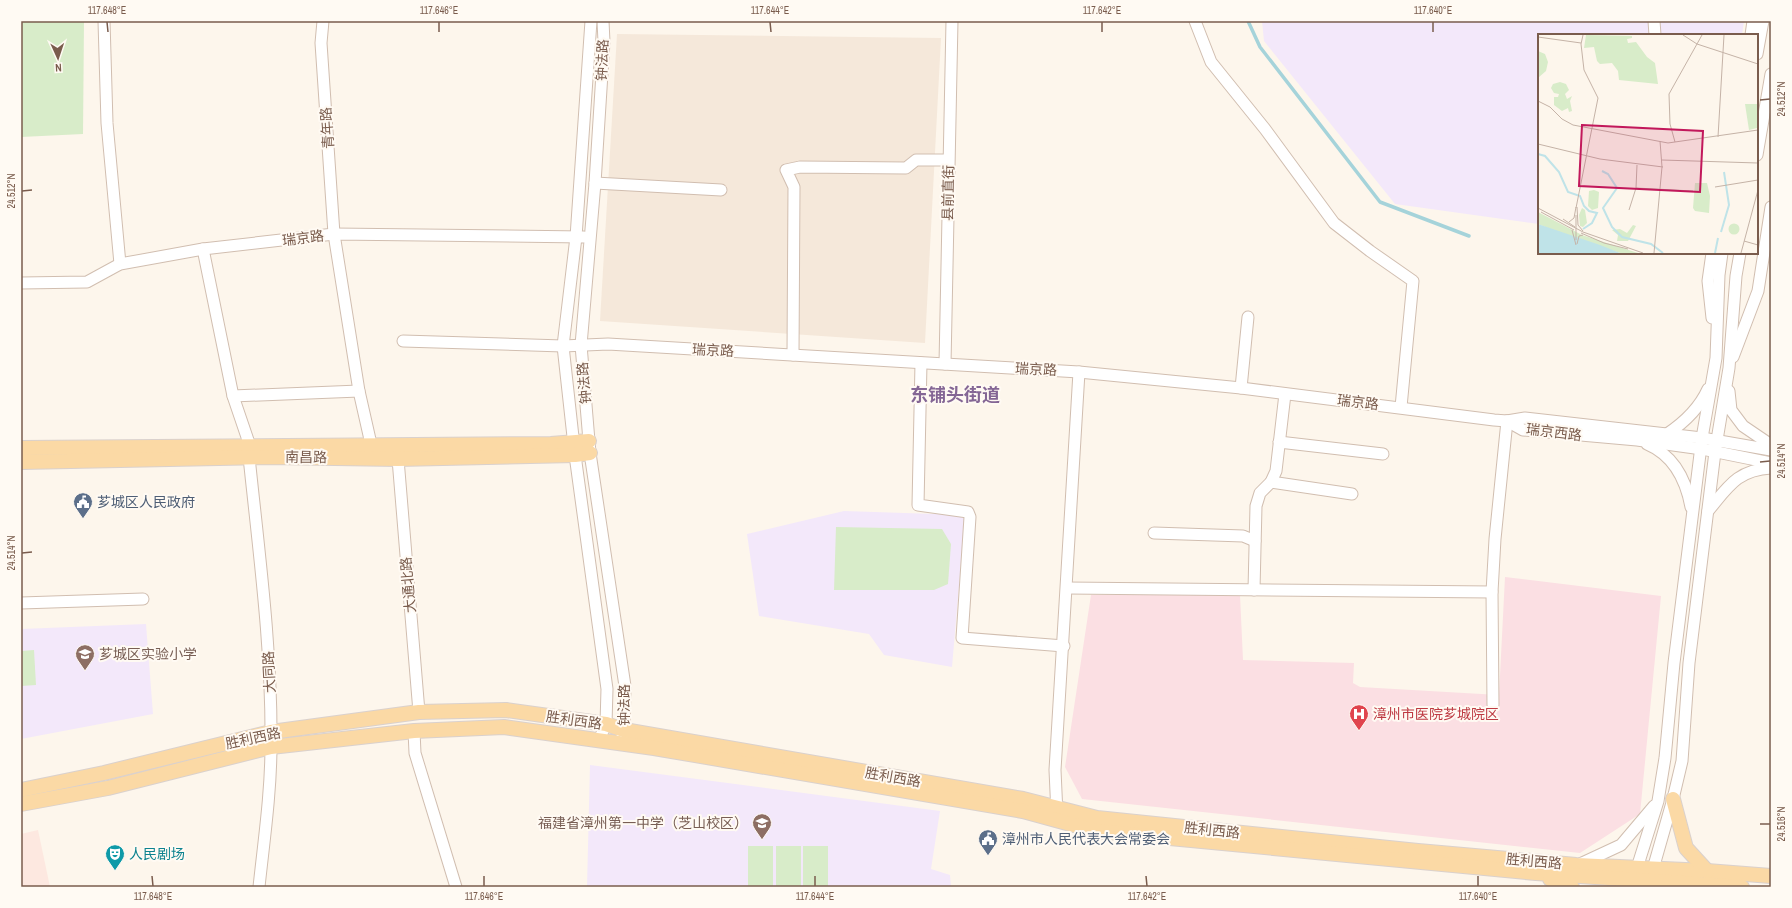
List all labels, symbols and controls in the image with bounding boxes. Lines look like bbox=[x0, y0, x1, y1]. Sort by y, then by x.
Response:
text: 117.648°E bbox=[88, 4, 126, 17]
text: 117.646°E bbox=[420, 4, 458, 17]
text: 117.644°E bbox=[751, 4, 789, 17]
text: 117.642°E bbox=[1083, 4, 1121, 17]
text: 117.640°E bbox=[1414, 4, 1452, 17]
inset map bbox=[1538, 34, 1758, 254]
north arrow bbox=[38, 38, 78, 78]
street label: 钟法路 bbox=[592, 39, 612, 81]
text: N bbox=[55, 61, 62, 75]
text: 24.512°N bbox=[1775, 81, 1788, 117]
street label: 青年路 bbox=[317, 106, 337, 150]
street label: 县前直街 bbox=[939, 165, 957, 221]
text: 24.512°N bbox=[5, 173, 18, 209]
street label: 瑞京路 bbox=[281, 227, 325, 249]
street label: 瑞京路 bbox=[692, 340, 734, 360]
street label: 瑞京路 bbox=[1015, 359, 1057, 379]
street label: 钟法路 bbox=[573, 361, 595, 405]
district label: 东铺头街道 bbox=[910, 382, 1000, 407]
street label: 瑞京路 bbox=[1336, 391, 1380, 413]
street label: 瑞京西路 bbox=[1525, 420, 1583, 444]
text: 24.514°N bbox=[1775, 443, 1788, 479]
street label: 南昌路 bbox=[285, 448, 327, 466]
public building icon: 芗城区人民政府 bbox=[72, 491, 94, 519]
place label: 芗城区人民政府 bbox=[97, 493, 195, 511]
text: 24.514°N bbox=[5, 535, 18, 571]
street label: 大通北路 bbox=[397, 556, 419, 614]
school or university icon: 芗城区实验小学 bbox=[74, 643, 96, 671]
place label: 芗城区实验小学 bbox=[99, 645, 197, 663]
street label: 大同路 bbox=[259, 651, 279, 693]
street label: 钟法路 bbox=[615, 684, 633, 726]
hospital icon: 漳州市医院芗城院区 bbox=[1348, 703, 1370, 731]
place label: 漳州市医院芗城院区 bbox=[1373, 705, 1499, 723]
street label: 胜利西路 bbox=[545, 707, 603, 733]
street label: 胜利西路 bbox=[224, 723, 282, 753]
street label: 胜利西路 bbox=[864, 763, 922, 791]
text: 24.516°N bbox=[1775, 806, 1788, 842]
school or university icon: 福建省漳州第一中学（芝山校区） bbox=[751, 812, 773, 840]
place label: 福建省漳州第一中学（芝山校区） bbox=[538, 814, 748, 832]
street label: 胜利西路 bbox=[1183, 818, 1241, 842]
public building icon: 漳州市人民代表大会常委会 bbox=[977, 828, 999, 856]
place label: 漳州市人民代表大会常委会 bbox=[1002, 830, 1170, 848]
theatre icon: 人民剧场 bbox=[104, 843, 126, 871]
place label: 人民剧场 bbox=[129, 845, 185, 863]
street label: 胜利西路 bbox=[1505, 850, 1563, 872]
text: 117.648°E bbox=[134, 890, 172, 903]
text: 117.646°E bbox=[465, 890, 503, 903]
text: 117.644°E bbox=[796, 890, 834, 903]
text: 117.642°E bbox=[1128, 890, 1166, 903]
text: 117.640°E bbox=[1459, 890, 1497, 903]

